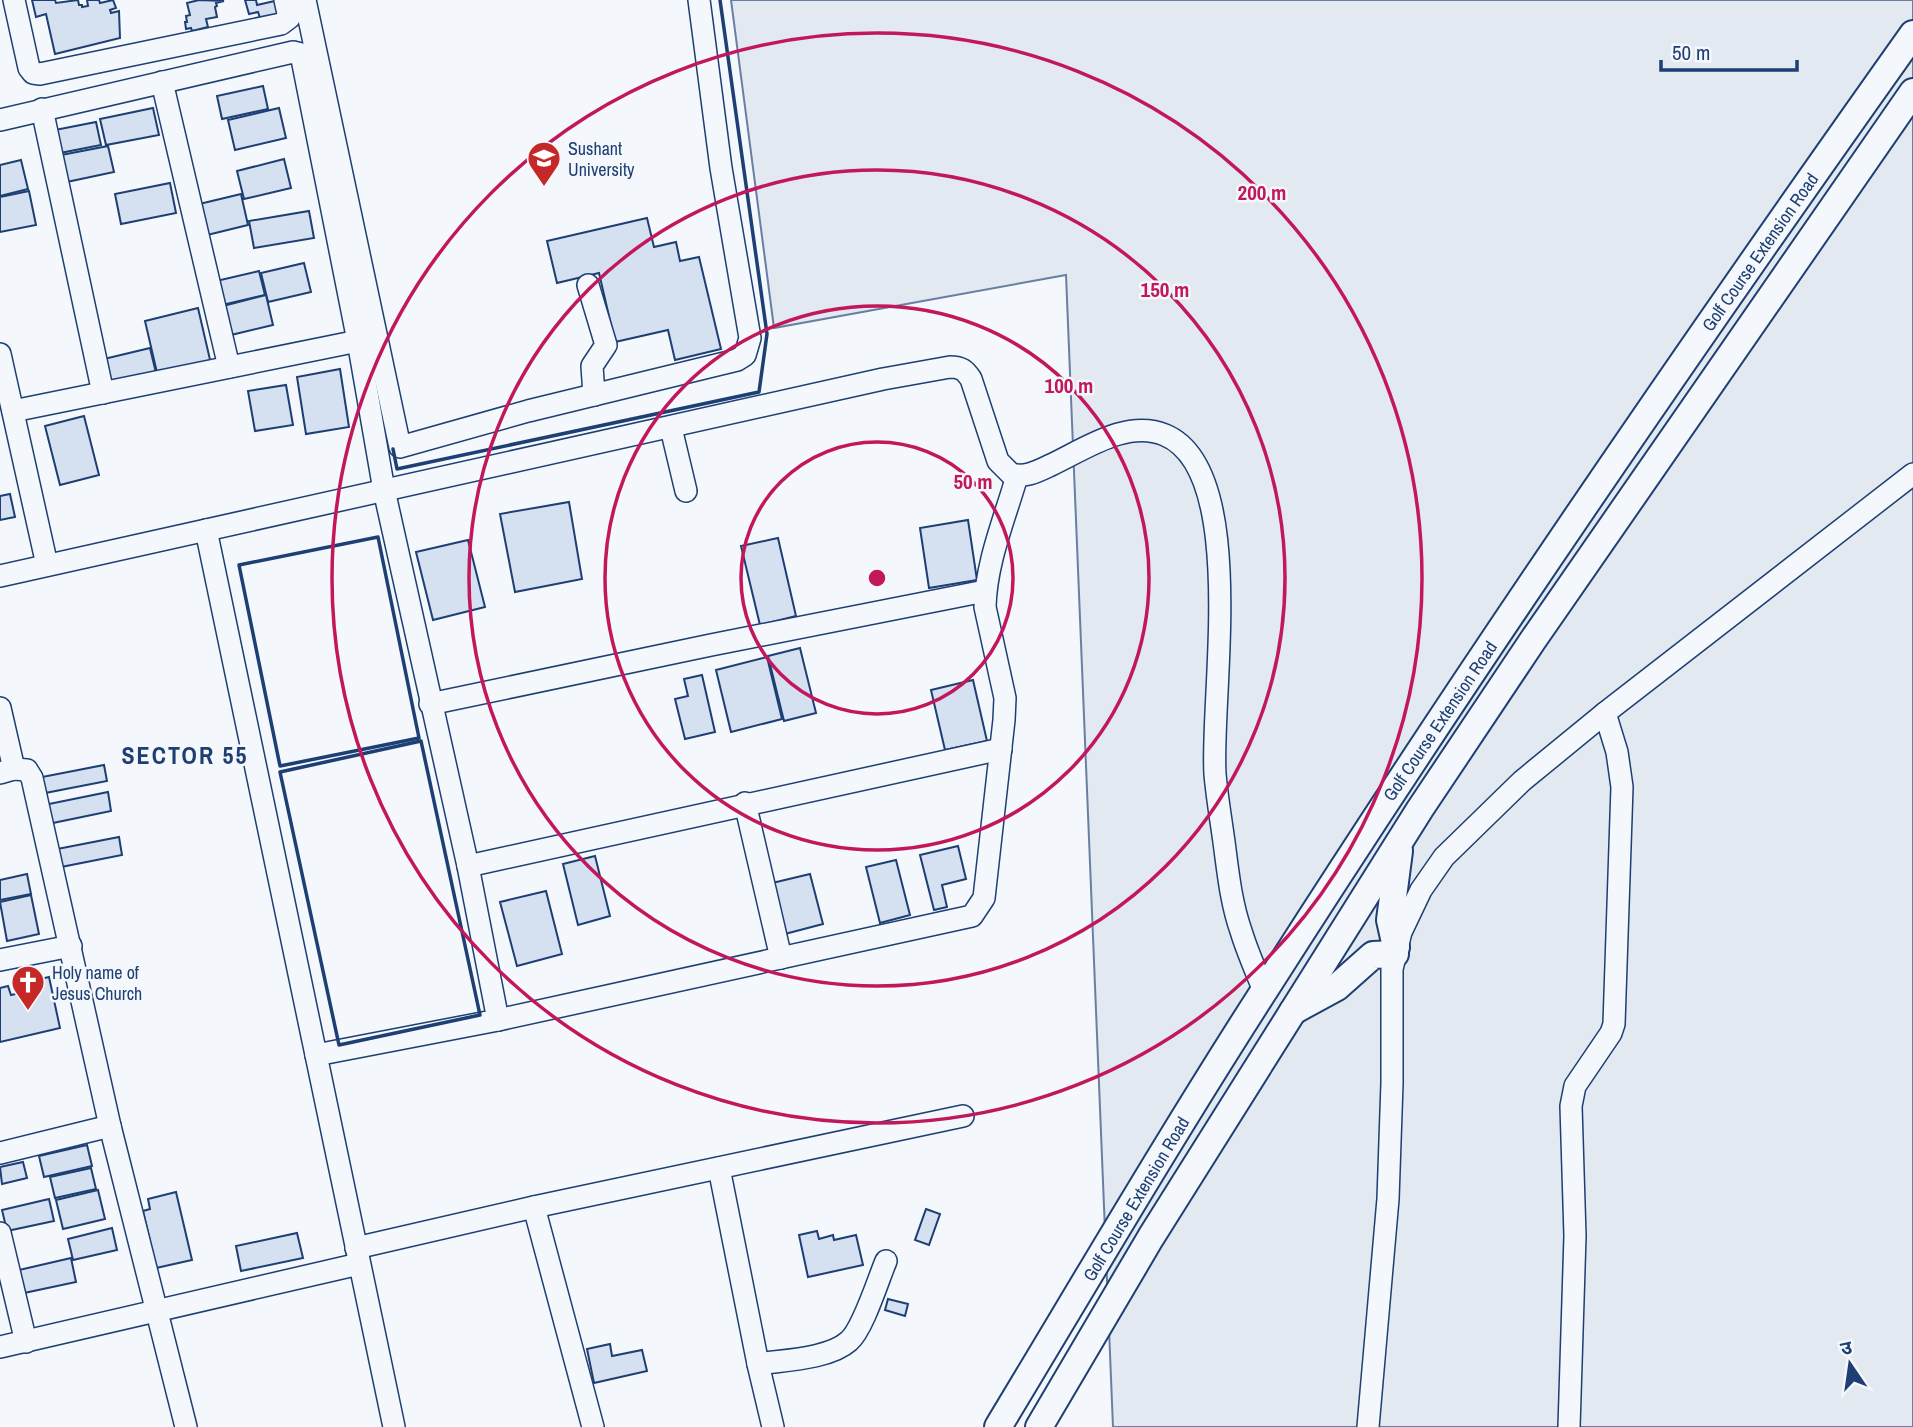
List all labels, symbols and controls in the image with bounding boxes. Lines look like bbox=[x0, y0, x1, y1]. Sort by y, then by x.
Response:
scale bar bbox=[1661, 28, 1798, 72]
text: 50 m bbox=[1672, 38, 1710, 67]
place label: Sushant University bbox=[568, 136, 635, 182]
school or university icon: Sushant University bbox=[525, 139, 563, 188]
street label: Golf Course Extension Road bbox=[1696, 168, 1824, 336]
text: 200 m bbox=[1238, 178, 1286, 207]
text: 150 m bbox=[1141, 275, 1189, 304]
text: 100 m bbox=[1045, 371, 1093, 400]
text: 50 m bbox=[953, 467, 993, 496]
centre of rings bbox=[865, 566, 889, 590]
street label: Golf Course Extension Road bbox=[1377, 636, 1503, 806]
district label: SECTOR 55 bbox=[121, 739, 249, 771]
place label: Holy name of Jesus Church bbox=[52, 960, 142, 1006]
church icon: Holy name of Jesus Church bbox=[9, 963, 47, 1012]
street label: Golf Course Extension Road bbox=[1077, 1112, 1195, 1286]
north arrow bbox=[1815, 1329, 1885, 1399]
text: उ bbox=[1838, 1333, 1855, 1361]

